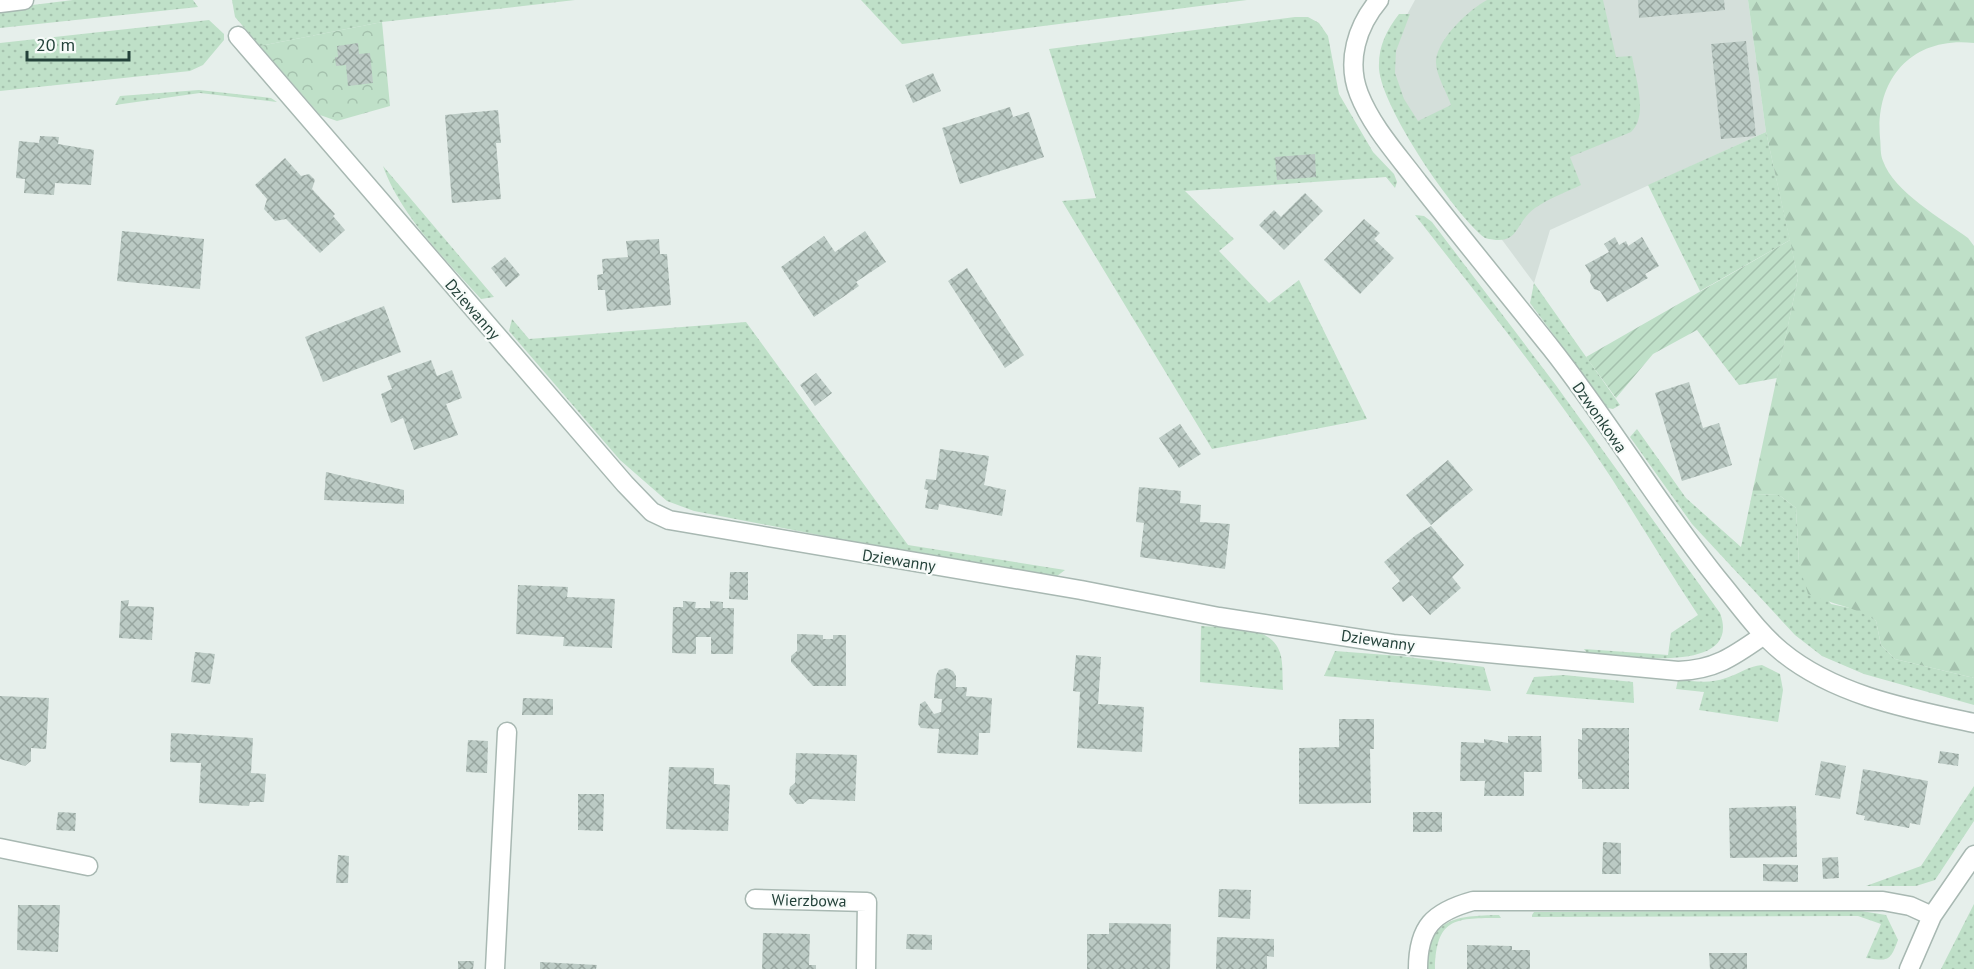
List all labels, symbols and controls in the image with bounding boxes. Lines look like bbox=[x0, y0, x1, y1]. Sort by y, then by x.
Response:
scale bar bbox=[27, 24, 129, 62]
text: 20 m bbox=[36, 33, 75, 56]
street label: Dziewanny bbox=[441, 274, 505, 344]
street label: Dzwonkowa bbox=[1568, 378, 1632, 456]
street label: Dziewanny bbox=[861, 544, 938, 576]
street label: Dziewanny bbox=[1340, 625, 1417, 655]
street label: Wierzbowa bbox=[771, 889, 847, 911]

